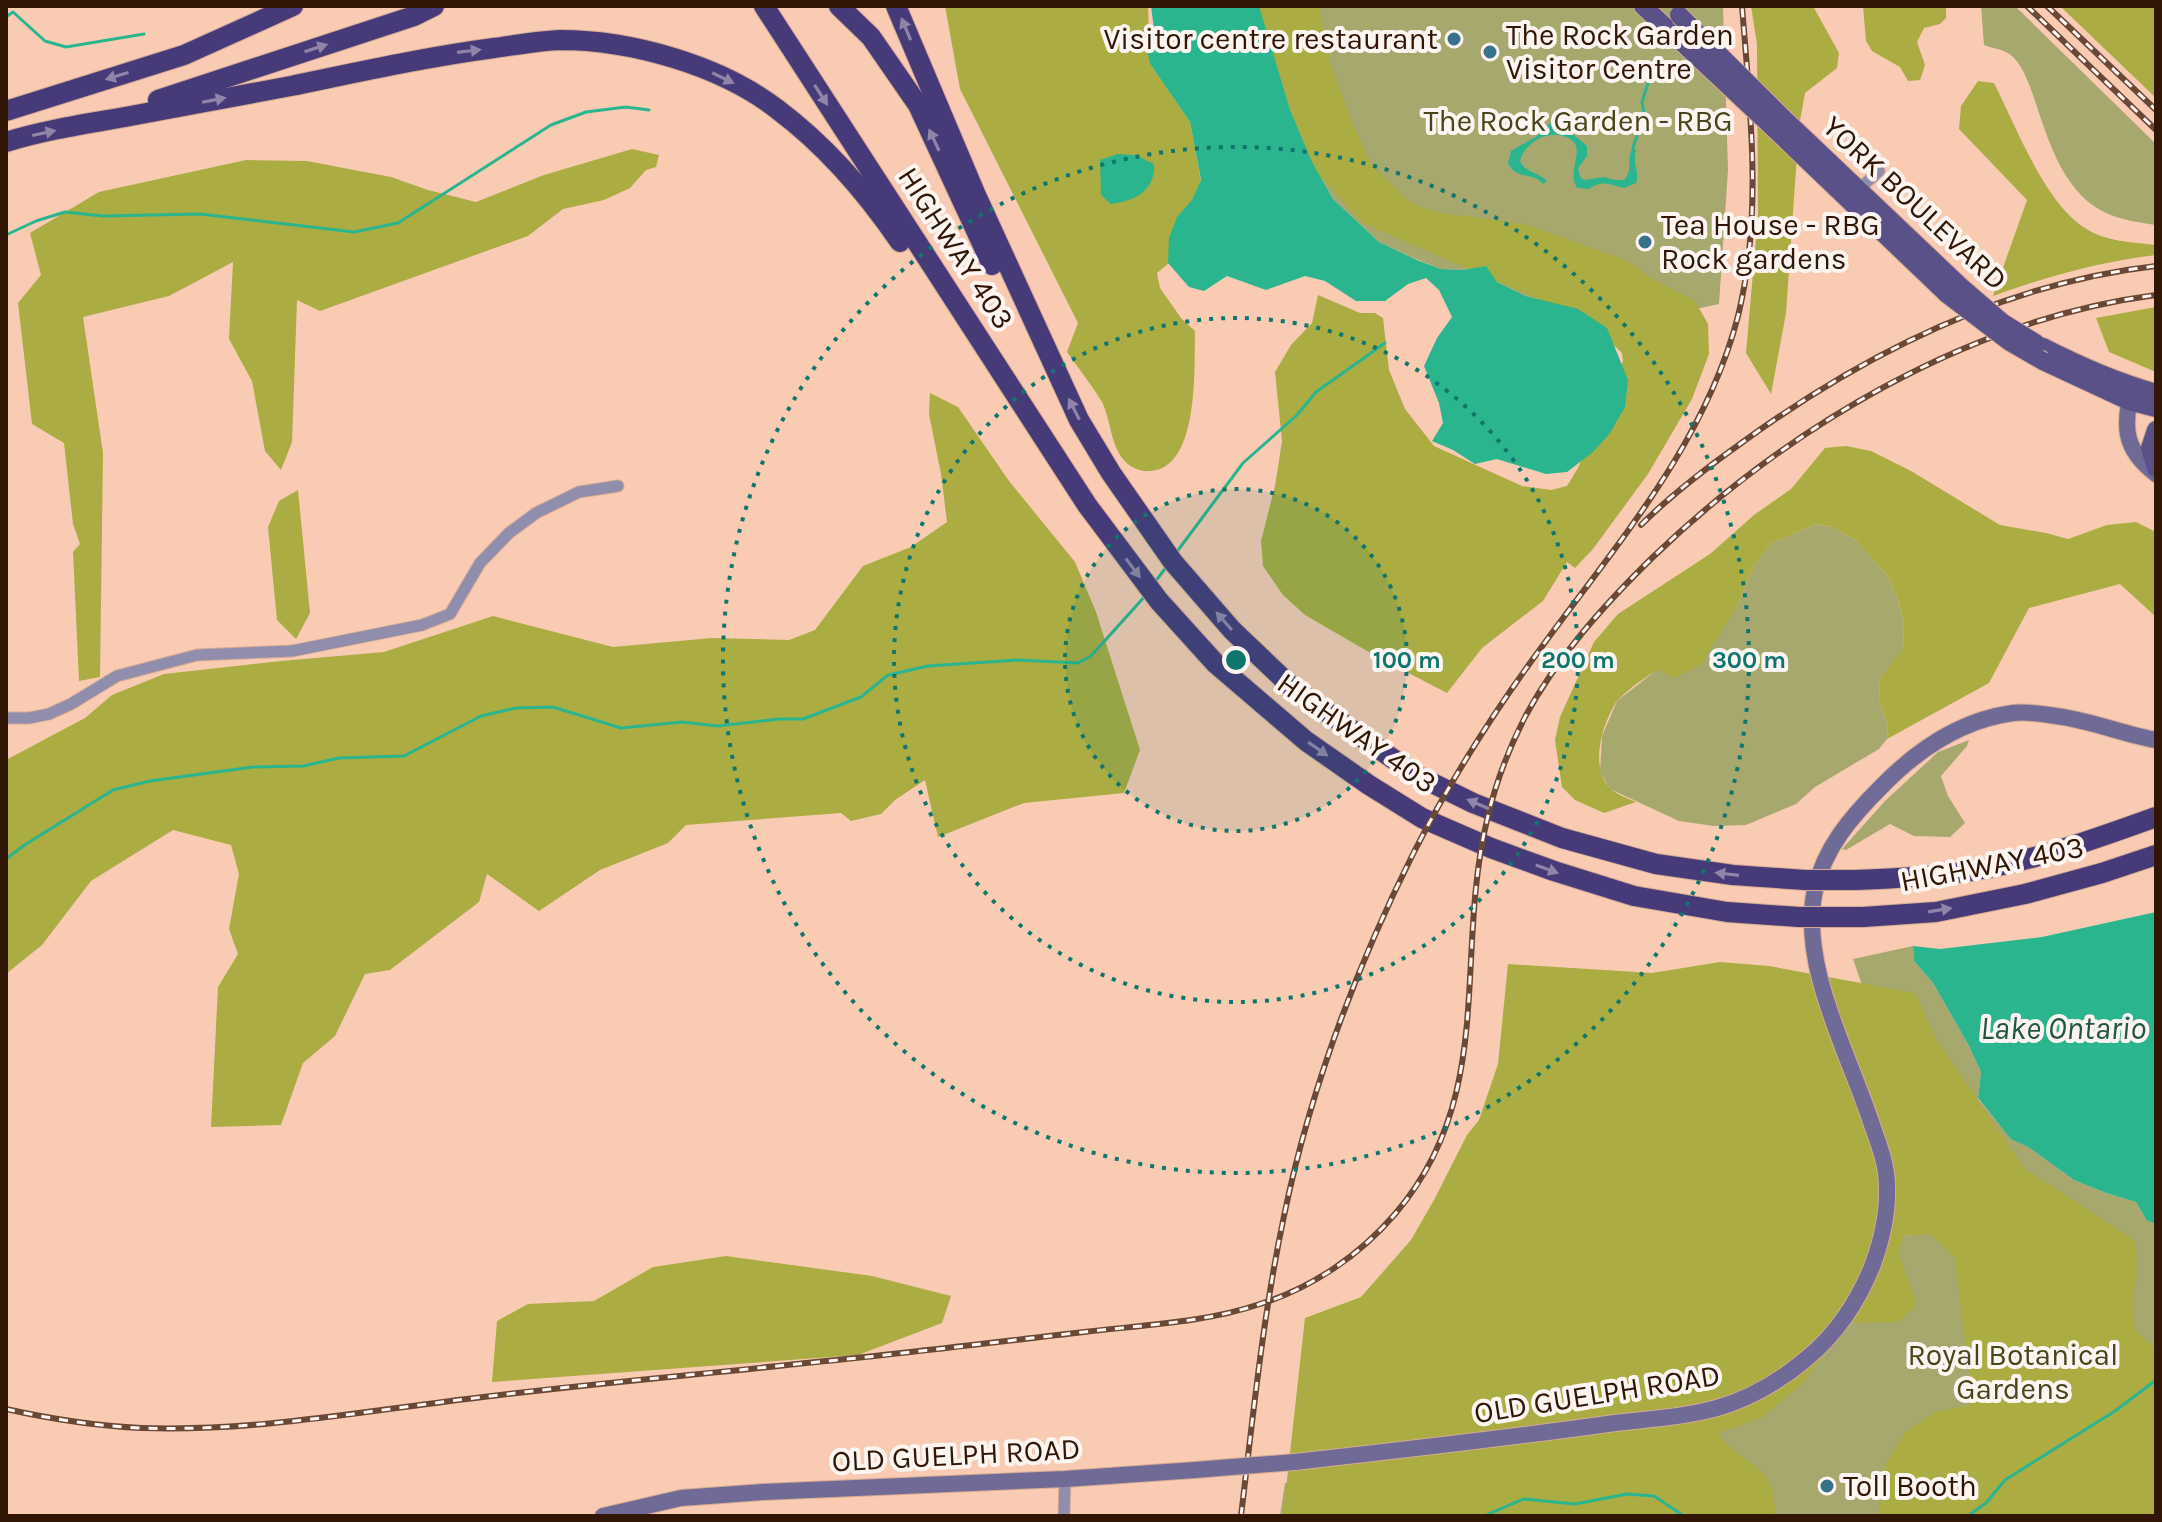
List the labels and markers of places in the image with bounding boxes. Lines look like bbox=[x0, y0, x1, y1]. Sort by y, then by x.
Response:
place label: The Rock Garden Visitor Centre bbox=[1506, 17, 1734, 87]
place label: Visitor centre restaurant bbox=[1103, 21, 1438, 57]
marker: Visitor centre restaurant bbox=[1445, 30, 1463, 48]
marker: The Rock Garden Visitor Centre bbox=[1481, 43, 1499, 61]
place label: Tea House - RBG Rock gardens bbox=[1661, 207, 1880, 277]
marker: Tea House - RBG Rock gardens bbox=[1636, 233, 1654, 251]
centre of rings bbox=[1222, 646, 1250, 674]
place label: Toll Booth bbox=[1843, 1468, 1977, 1504]
marker: Toll Booth bbox=[1818, 1477, 1836, 1495]

